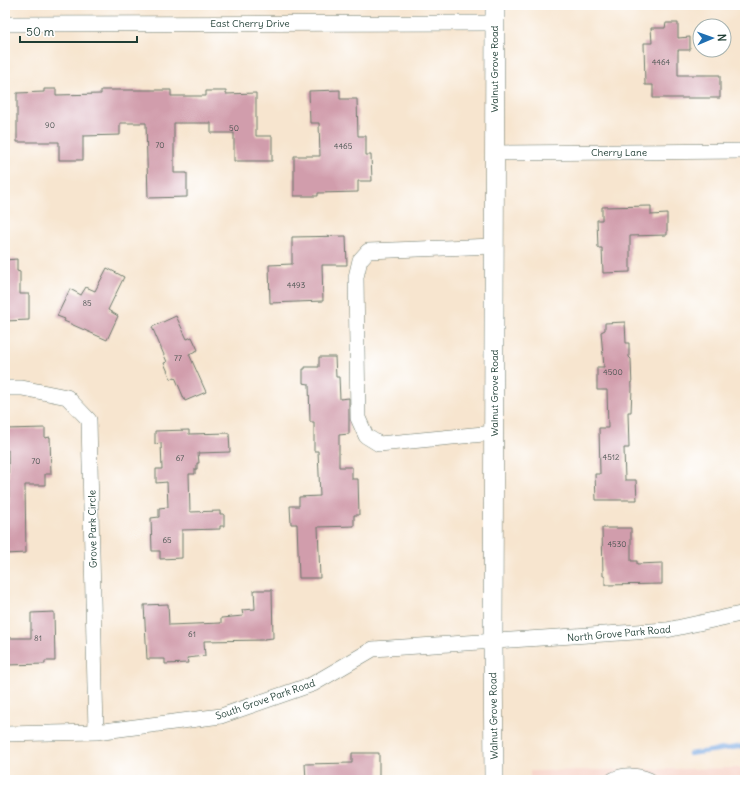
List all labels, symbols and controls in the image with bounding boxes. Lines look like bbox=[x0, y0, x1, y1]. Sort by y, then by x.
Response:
street label: East Cherry Drive bbox=[210, 17, 290, 30]
scale bar bbox=[20, 18, 137, 44]
north arrow bbox=[692, 18, 732, 58]
text: 50 m bbox=[26, 24, 55, 39]
street label: Walnut Grove Road bbox=[488, 25, 501, 112]
text: N bbox=[715, 34, 729, 42]
house number: 4464 bbox=[652, 57, 671, 67]
house number: 90 bbox=[45, 120, 55, 130]
house number: 50 bbox=[229, 123, 239, 133]
house number: 70 bbox=[155, 140, 165, 150]
house number: 4465 bbox=[334, 141, 353, 151]
street label: Cherry Lane bbox=[591, 146, 647, 159]
house number: 4493 bbox=[287, 280, 306, 290]
house number: 85 bbox=[82, 298, 92, 308]
street label: Walnut Grove Road bbox=[488, 349, 501, 436]
house number: 77 bbox=[174, 353, 182, 363]
house number: 4500 bbox=[603, 367, 623, 377]
house number: 4512 bbox=[603, 452, 620, 462]
house number: 67 bbox=[176, 453, 184, 463]
house number: 70 bbox=[31, 456, 41, 466]
street label: Grove Park Circle bbox=[85, 490, 100, 568]
house number: 65 bbox=[162, 535, 172, 545]
house number: 4530 bbox=[607, 539, 627, 549]
street label: North Grove Park Road bbox=[567, 622, 672, 645]
house number: 61 bbox=[188, 629, 196, 639]
house number: 81 bbox=[34, 633, 42, 643]
street label: Walnut Grove Road bbox=[486, 672, 501, 760]
street label: South Grove Park Road bbox=[214, 676, 317, 723]

